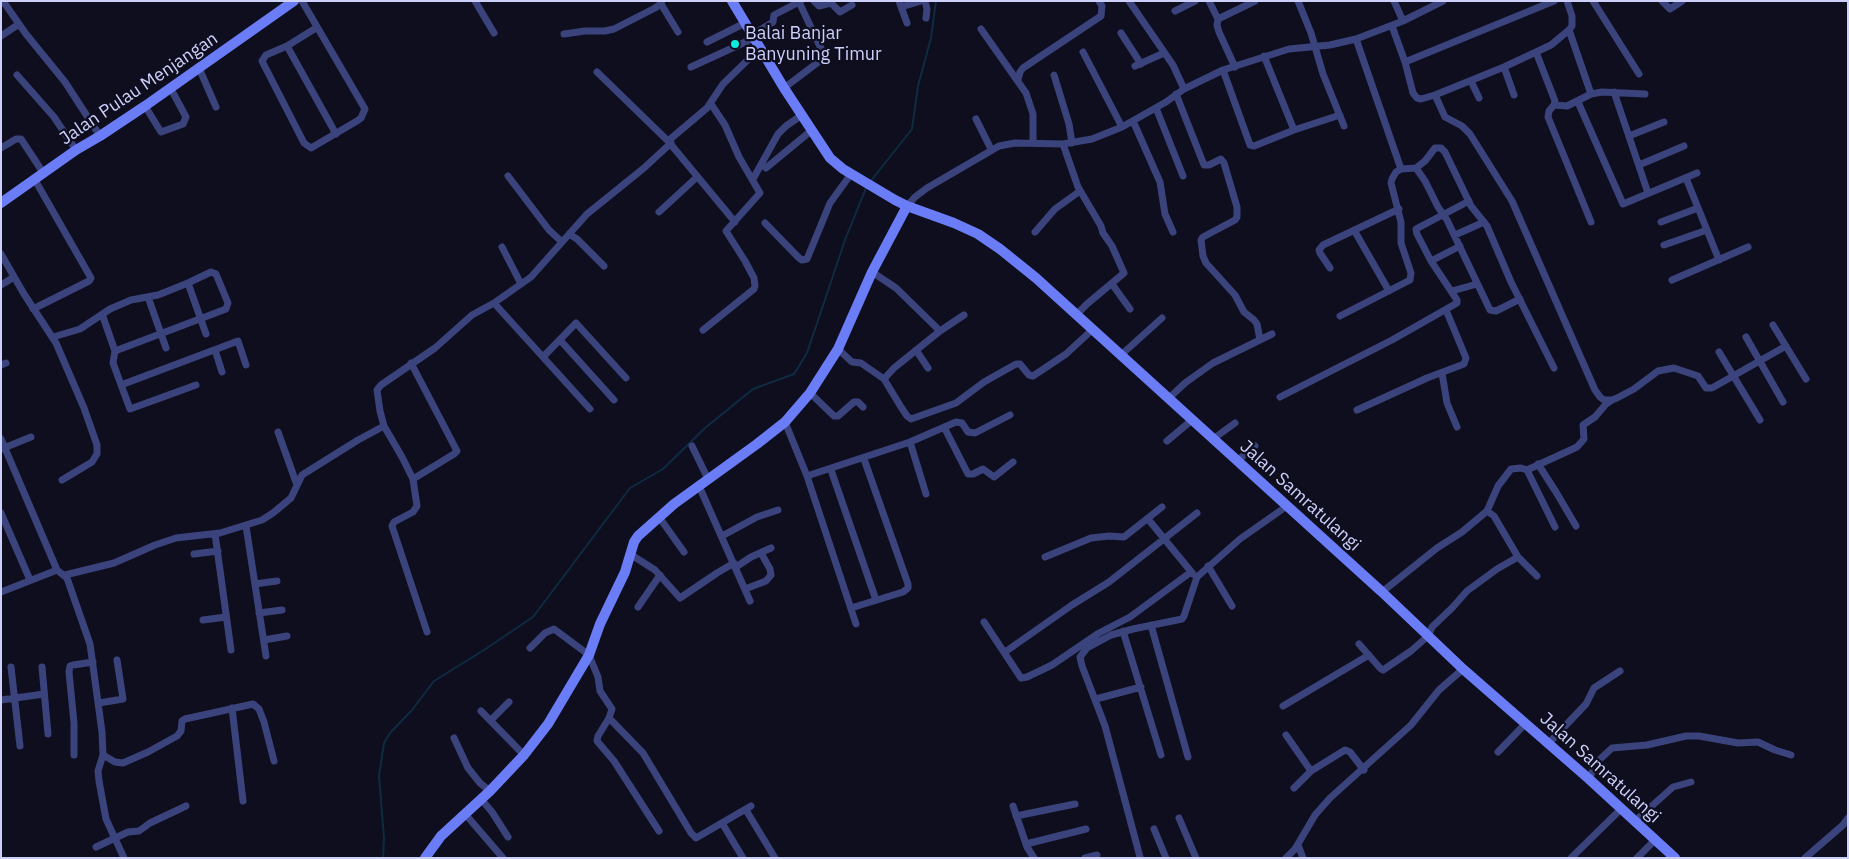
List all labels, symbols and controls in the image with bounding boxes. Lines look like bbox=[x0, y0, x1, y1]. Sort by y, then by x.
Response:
place label: Balai Banjar Banyuning Timur bbox=[745, 23, 882, 66]
street label: Jalan Pulau Menjangan bbox=[56, 28, 222, 150]
marker: Balai Banjar Banyuning Timur bbox=[729, 38, 741, 50]
street label: Jalan Samratulangi bbox=[1235, 436, 1365, 556]
street label: Jalan Samratulangi bbox=[1535, 708, 1665, 828]

